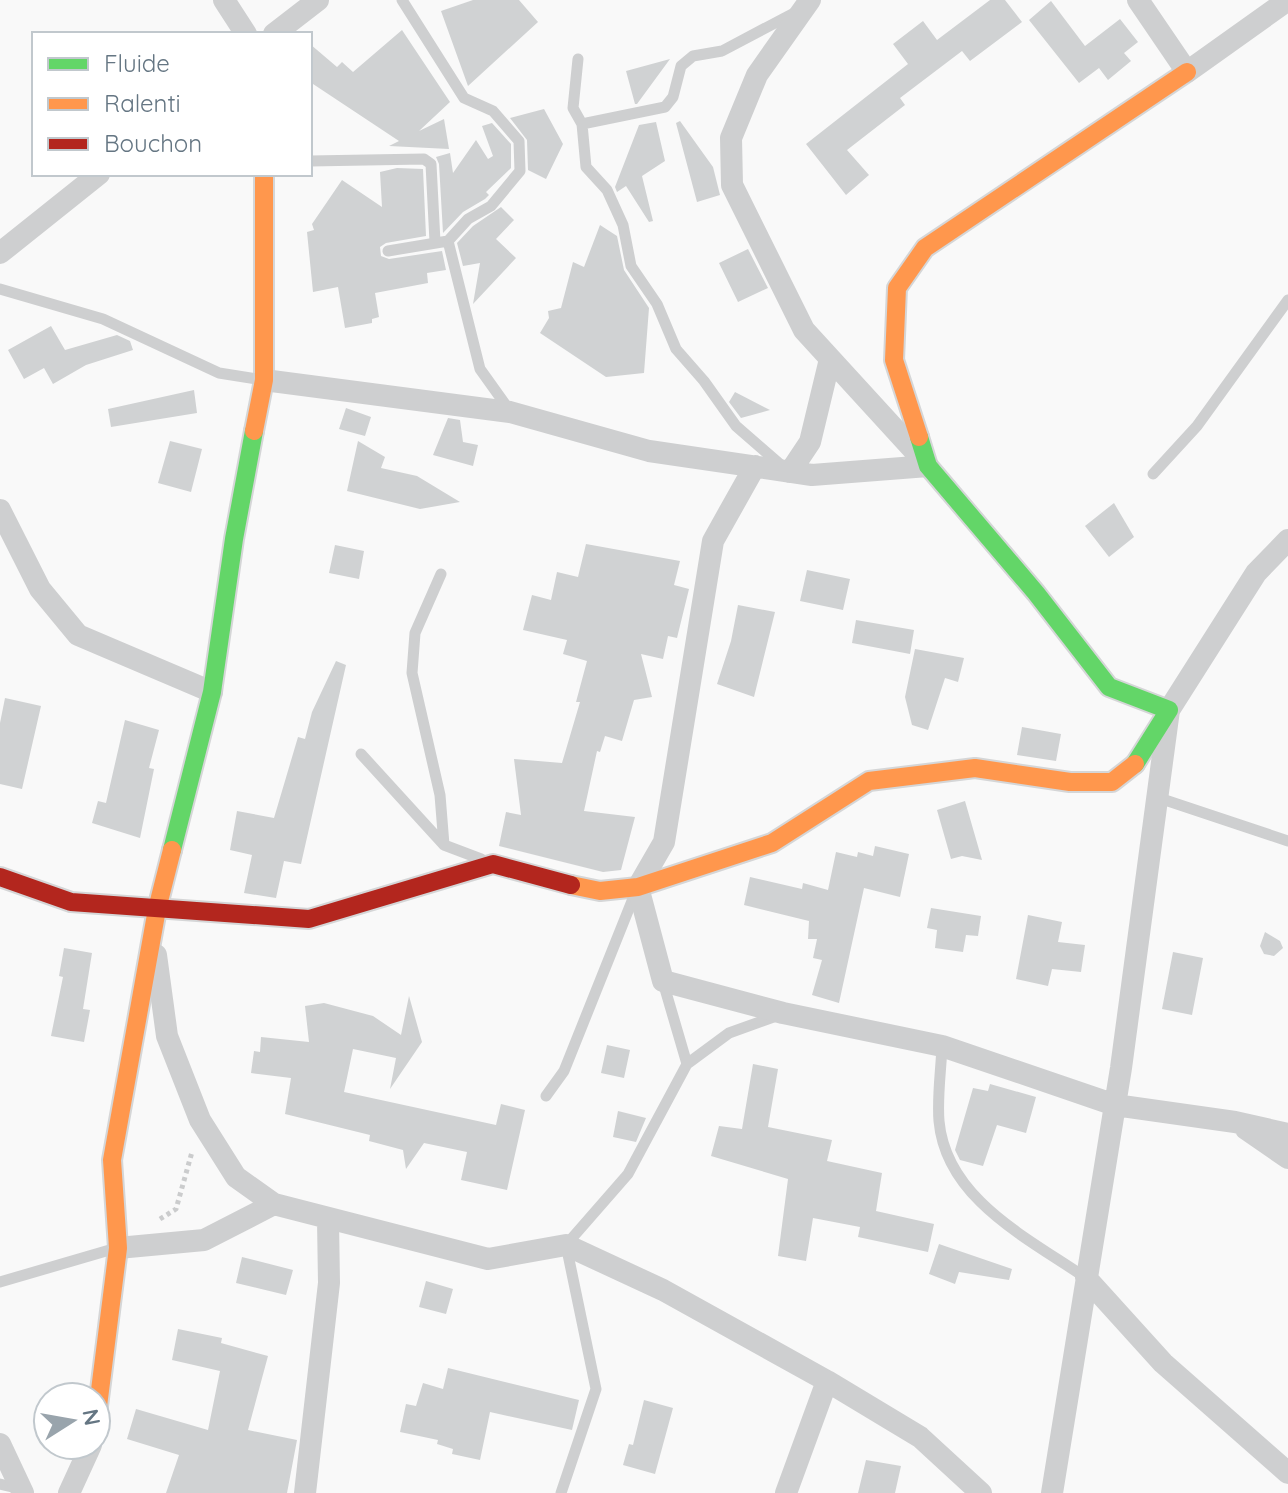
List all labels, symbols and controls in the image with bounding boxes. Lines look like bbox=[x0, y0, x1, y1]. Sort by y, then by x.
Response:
legend bbox=[32, 32, 312, 176]
text: Fluide bbox=[104, 48, 170, 78]
text: Ralenti bbox=[104, 88, 181, 118]
text: Bouchon bbox=[104, 128, 202, 158]
north arrow bbox=[32, 1381, 112, 1461]
text: N bbox=[76, 1407, 107, 1428]

